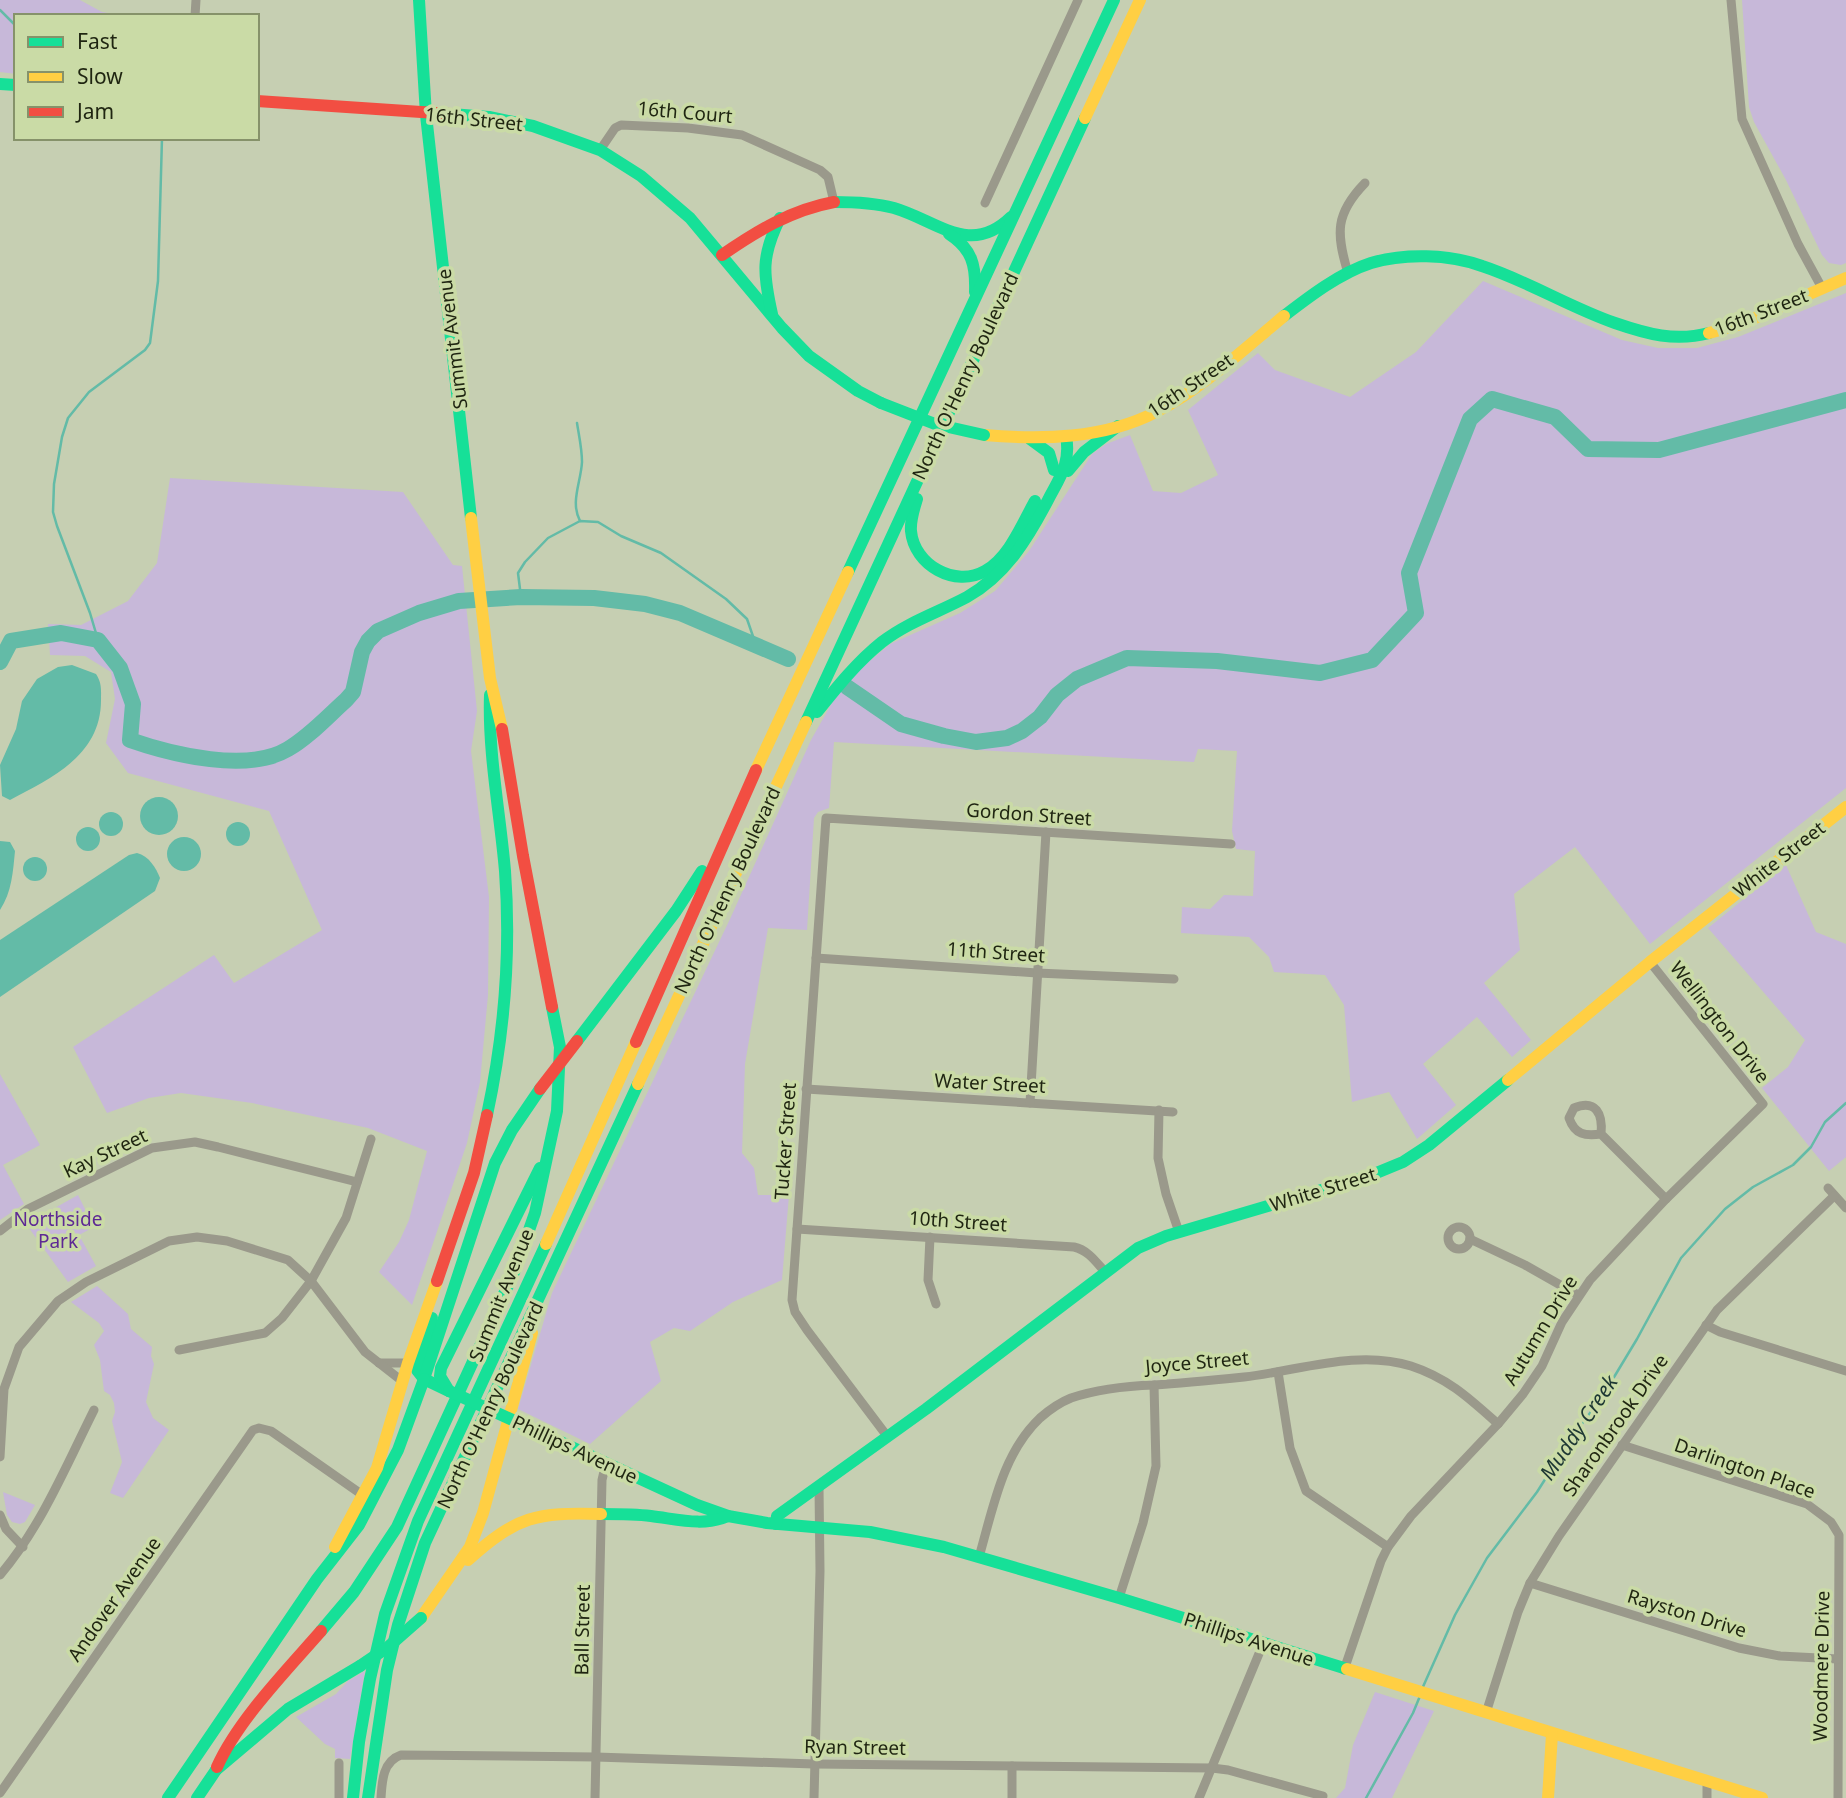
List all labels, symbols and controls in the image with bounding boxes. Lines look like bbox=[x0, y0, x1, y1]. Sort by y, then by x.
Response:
legend bbox=[14, 14, 259, 140]
text: Fast bbox=[77, 27, 118, 55]
text: Slow bbox=[77, 62, 123, 90]
street label: 16th Court bbox=[636, 95, 734, 129]
text: Jam bbox=[75, 97, 114, 125]
street label: 16th Street bbox=[424, 101, 524, 137]
street label: Summit Avenue bbox=[430, 267, 474, 411]
street label: North O'Henry Boulevard bbox=[906, 268, 1024, 484]
street label: 16th Street bbox=[1710, 282, 1812, 342]
street label: 16th Street bbox=[1142, 347, 1238, 423]
street label: North O'Henry Boulevard bbox=[668, 782, 786, 998]
street label: Gordon Street bbox=[965, 797, 1093, 831]
street label: White Street bbox=[1728, 815, 1830, 903]
street label: 11th Street bbox=[946, 936, 1046, 968]
street label: Wellington Drive bbox=[1664, 956, 1776, 1088]
street label: Water Street bbox=[934, 1067, 1046, 1099]
street label: Tucker Street bbox=[768, 1082, 802, 1200]
street label: Kay Street bbox=[59, 1122, 151, 1184]
street label: White Street bbox=[1267, 1160, 1379, 1217]
street label: 10th Street bbox=[908, 1205, 1008, 1237]
park label: Northside Park bbox=[14, 1206, 102, 1254]
street label: Summit Avenue bbox=[463, 1225, 539, 1365]
street label: Autumn Drive bbox=[1497, 1270, 1583, 1390]
street label: North O'Henry Boulevard bbox=[431, 1297, 549, 1513]
street label: Joyce Street bbox=[1142, 1345, 1250, 1380]
street label: Sharonbrook Drive bbox=[1556, 1349, 1674, 1501]
water label: Muddy Creek bbox=[1533, 1368, 1625, 1485]
street label: Phillips Avenue bbox=[508, 1409, 642, 1489]
street label: Darlington Place bbox=[1671, 1432, 1819, 1504]
street label: Andover Avenue bbox=[61, 1532, 167, 1666]
street label: Rayston Drive bbox=[1624, 1583, 1750, 1643]
street label: Ball Street bbox=[568, 1584, 596, 1676]
street label: Woodmere Drive bbox=[1807, 1591, 1835, 1741]
street label: Phillips Avenue bbox=[1181, 1606, 1317, 1672]
street label: Ryan Street bbox=[804, 1733, 906, 1761]

